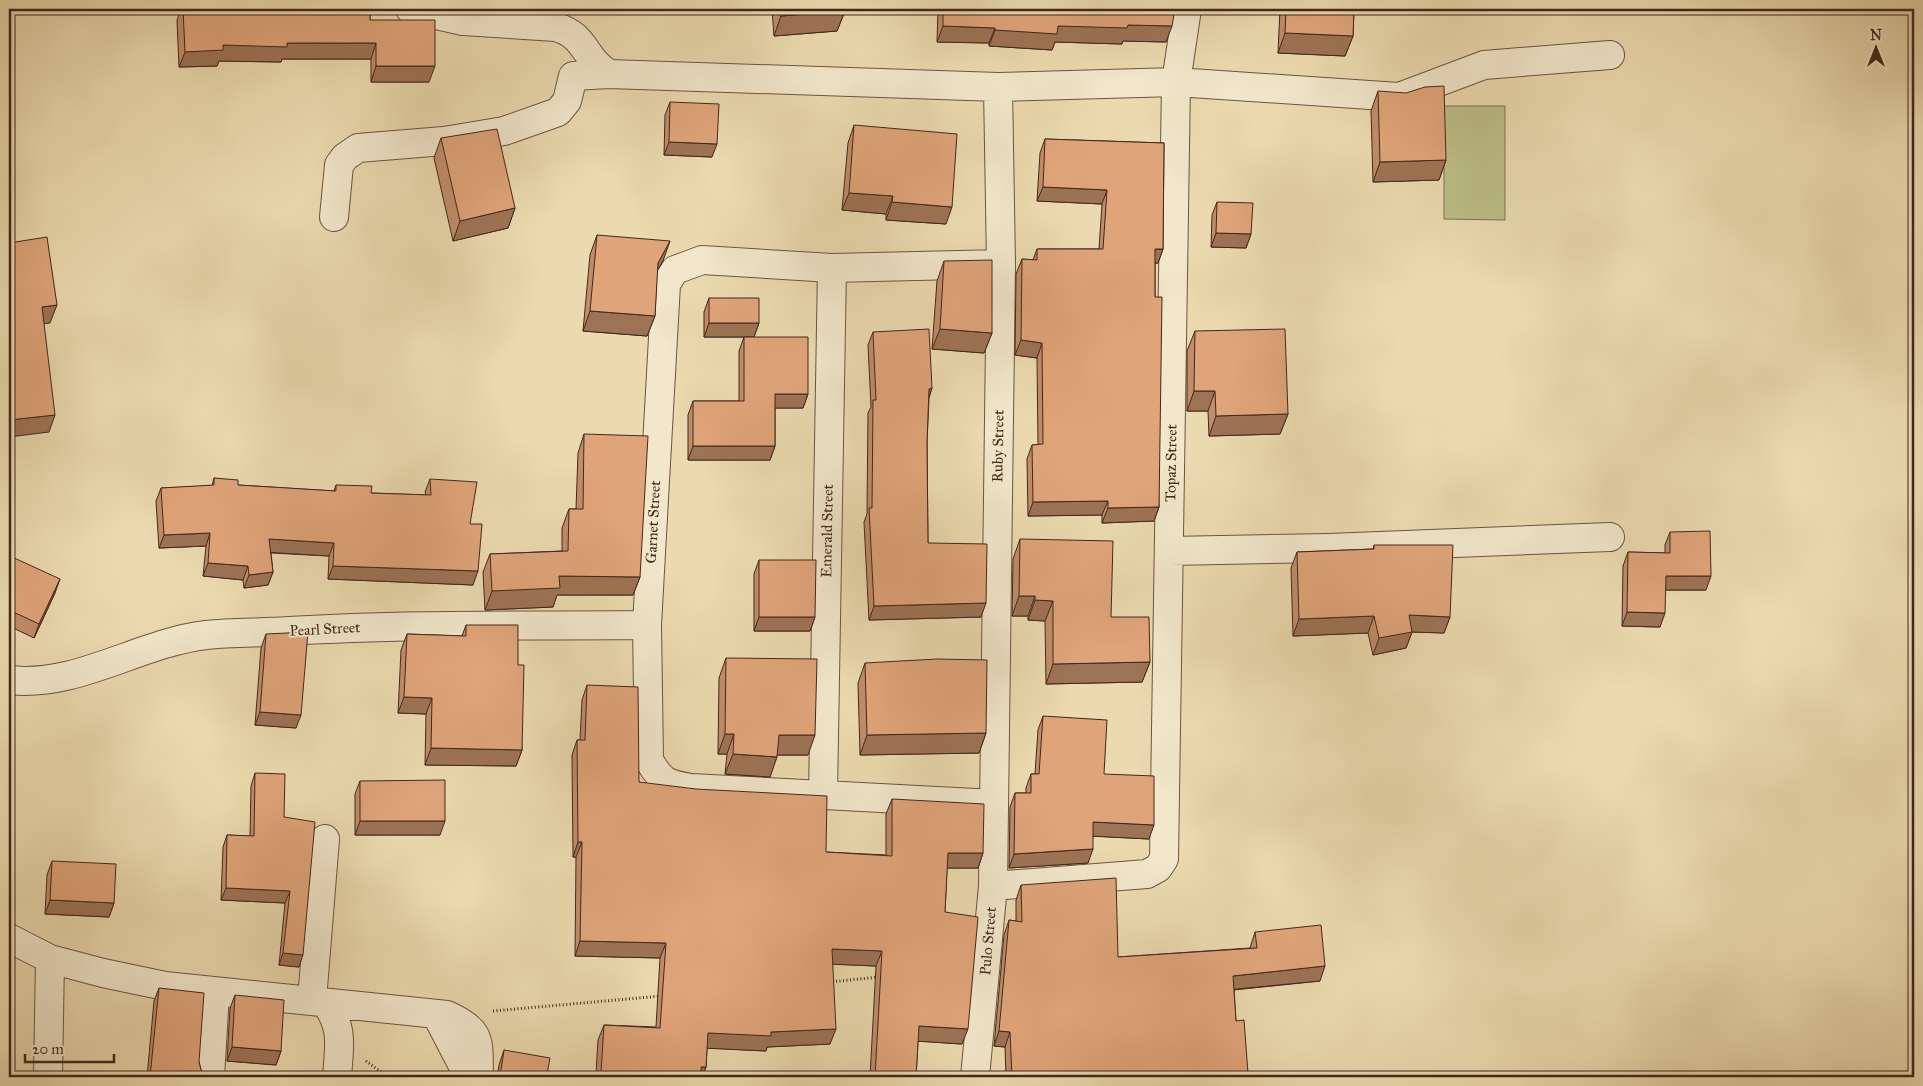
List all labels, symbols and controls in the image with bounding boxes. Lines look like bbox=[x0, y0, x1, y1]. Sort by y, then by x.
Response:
north arrow bbox=[1850, 22, 1900, 72]
text: N bbox=[1870, 27, 1882, 44]
street label: Ruby Street bbox=[988, 409, 1008, 483]
street label: Topaz Street bbox=[1161, 423, 1181, 502]
street label: Garnet Street bbox=[642, 479, 664, 564]
street label: Emerald Street bbox=[817, 483, 837, 578]
street label: Pearl Street bbox=[289, 618, 362, 640]
street label: Pulo Street bbox=[976, 905, 1000, 976]
scale bar bbox=[25, 1031, 114, 1063]
text: 20 m bbox=[32, 1040, 64, 1058]

